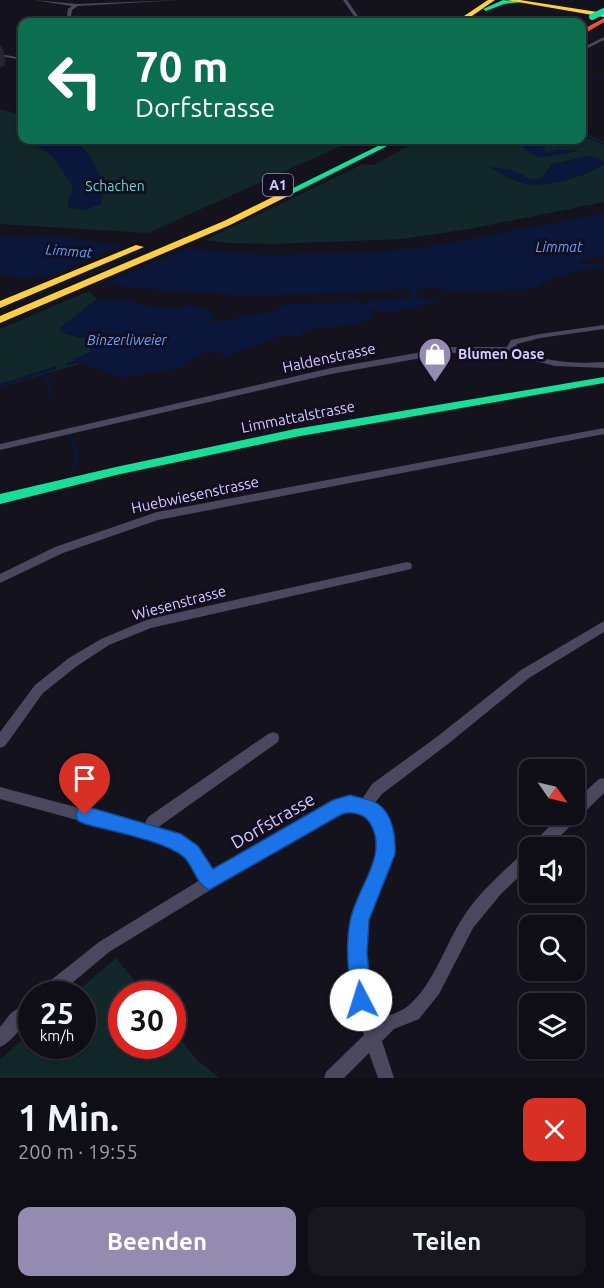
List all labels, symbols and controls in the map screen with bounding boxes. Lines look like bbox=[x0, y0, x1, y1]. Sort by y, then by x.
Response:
icon: left bbox=[36, 42, 114, 120]
text: 70 m bbox=[135, 43, 229, 90]
text: Dorfstrasse bbox=[135, 92, 275, 122]
road number: A1 bbox=[263, 174, 293, 196]
park label: Schachen bbox=[85, 178, 145, 194]
water label: Limmat bbox=[536, 239, 583, 255]
water label: Limmat bbox=[45, 241, 93, 261]
water label: Binzerliweier bbox=[87, 332, 168, 348]
shop icon: Blumen Oase bbox=[417, 336, 453, 383]
street label: Haldenstrasse bbox=[281, 339, 377, 376]
place label: Blumen Oase bbox=[458, 346, 545, 362]
street label: Limmattalstrasse bbox=[240, 397, 356, 436]
street label: Huebwiesenstrasse bbox=[130, 473, 260, 516]
street label: Wiesenstrasse bbox=[130, 582, 228, 623]
pin bbox=[59, 753, 110, 815]
north arrow bbox=[519, 759, 585, 825]
map controls bbox=[519, 759, 585, 1059]
icon: arrive bbox=[68, 762, 101, 795]
street label: Dorfstrasse bbox=[227, 788, 318, 852]
button: sound bbox=[519, 837, 585, 903]
button: search bbox=[519, 915, 585, 981]
position arrow bbox=[329, 968, 393, 1032]
speed limit sign: 30 bbox=[108, 981, 186, 1059]
button: layers bbox=[519, 993, 585, 1059]
text: 25 bbox=[40, 996, 74, 1030]
text: km/h bbox=[40, 1027, 74, 1044]
text: 1 Min. bbox=[18, 1097, 119, 1138]
button: close bbox=[523, 1098, 586, 1161]
text: 200 m · 19:55 bbox=[18, 1140, 138, 1163]
button: Beenden bbox=[18, 1207, 296, 1276]
button: Teilen bbox=[308, 1207, 586, 1276]

